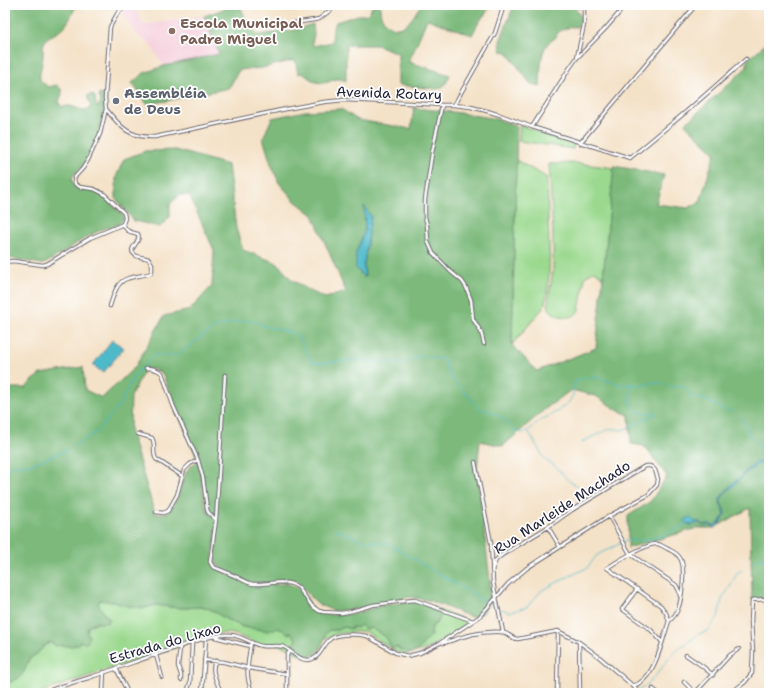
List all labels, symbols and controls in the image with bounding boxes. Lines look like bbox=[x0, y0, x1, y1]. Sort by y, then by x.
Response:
place label: Escola Municipal Padre Miguel bbox=[180, 14, 303, 48]
marker: Escola Municipal Padre Miguel bbox=[167, 26, 177, 36]
street label: Avenida Rotary bbox=[336, 82, 442, 104]
place label: Assembléia de Deus bbox=[124, 84, 207, 118]
marker: Assembléia de Deus bbox=[111, 96, 121, 106]
street label: Rua Marleide Machado bbox=[490, 456, 634, 558]
street label: Estrada do Lixao bbox=[107, 618, 223, 668]

